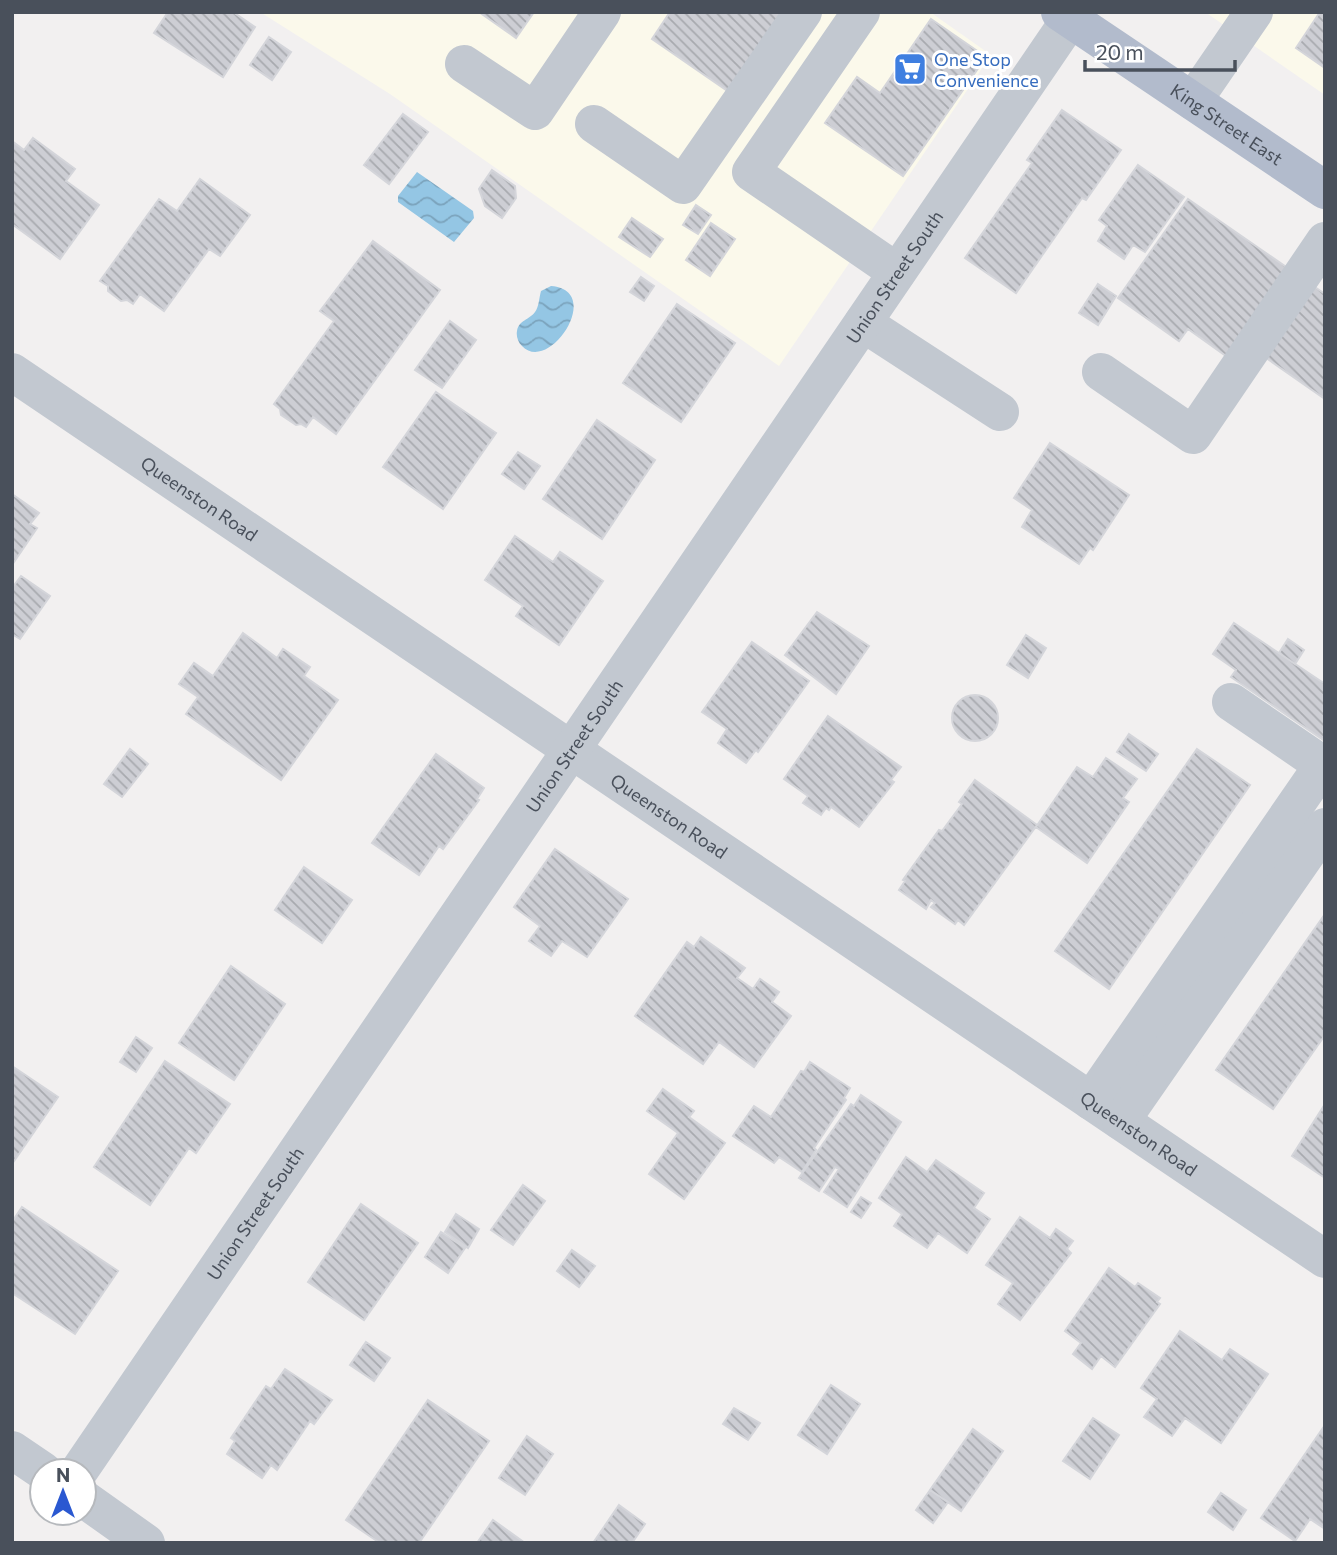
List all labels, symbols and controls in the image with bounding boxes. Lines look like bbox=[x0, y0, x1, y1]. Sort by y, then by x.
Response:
scale bar bbox=[1085, 28, 1236, 72]
text: 20 m bbox=[1096, 39, 1144, 64]
place label: One Stop Convenience bbox=[934, 48, 1039, 91]
supermarket icon: One Stop Convenience bbox=[891, 50, 929, 88]
street label: King Street East bbox=[1167, 79, 1287, 170]
street label: Union Street South bbox=[841, 206, 947, 347]
street label: Queenston Road bbox=[137, 451, 262, 546]
street label: Union Street South bbox=[521, 675, 627, 817]
street label: Queenston Road bbox=[607, 769, 732, 863]
street label: Queenston Road bbox=[1076, 1086, 1202, 1181]
street label: Union Street South bbox=[202, 1143, 308, 1284]
north arrow bbox=[28, 1457, 98, 1527]
text: N bbox=[56, 1463, 70, 1486]

